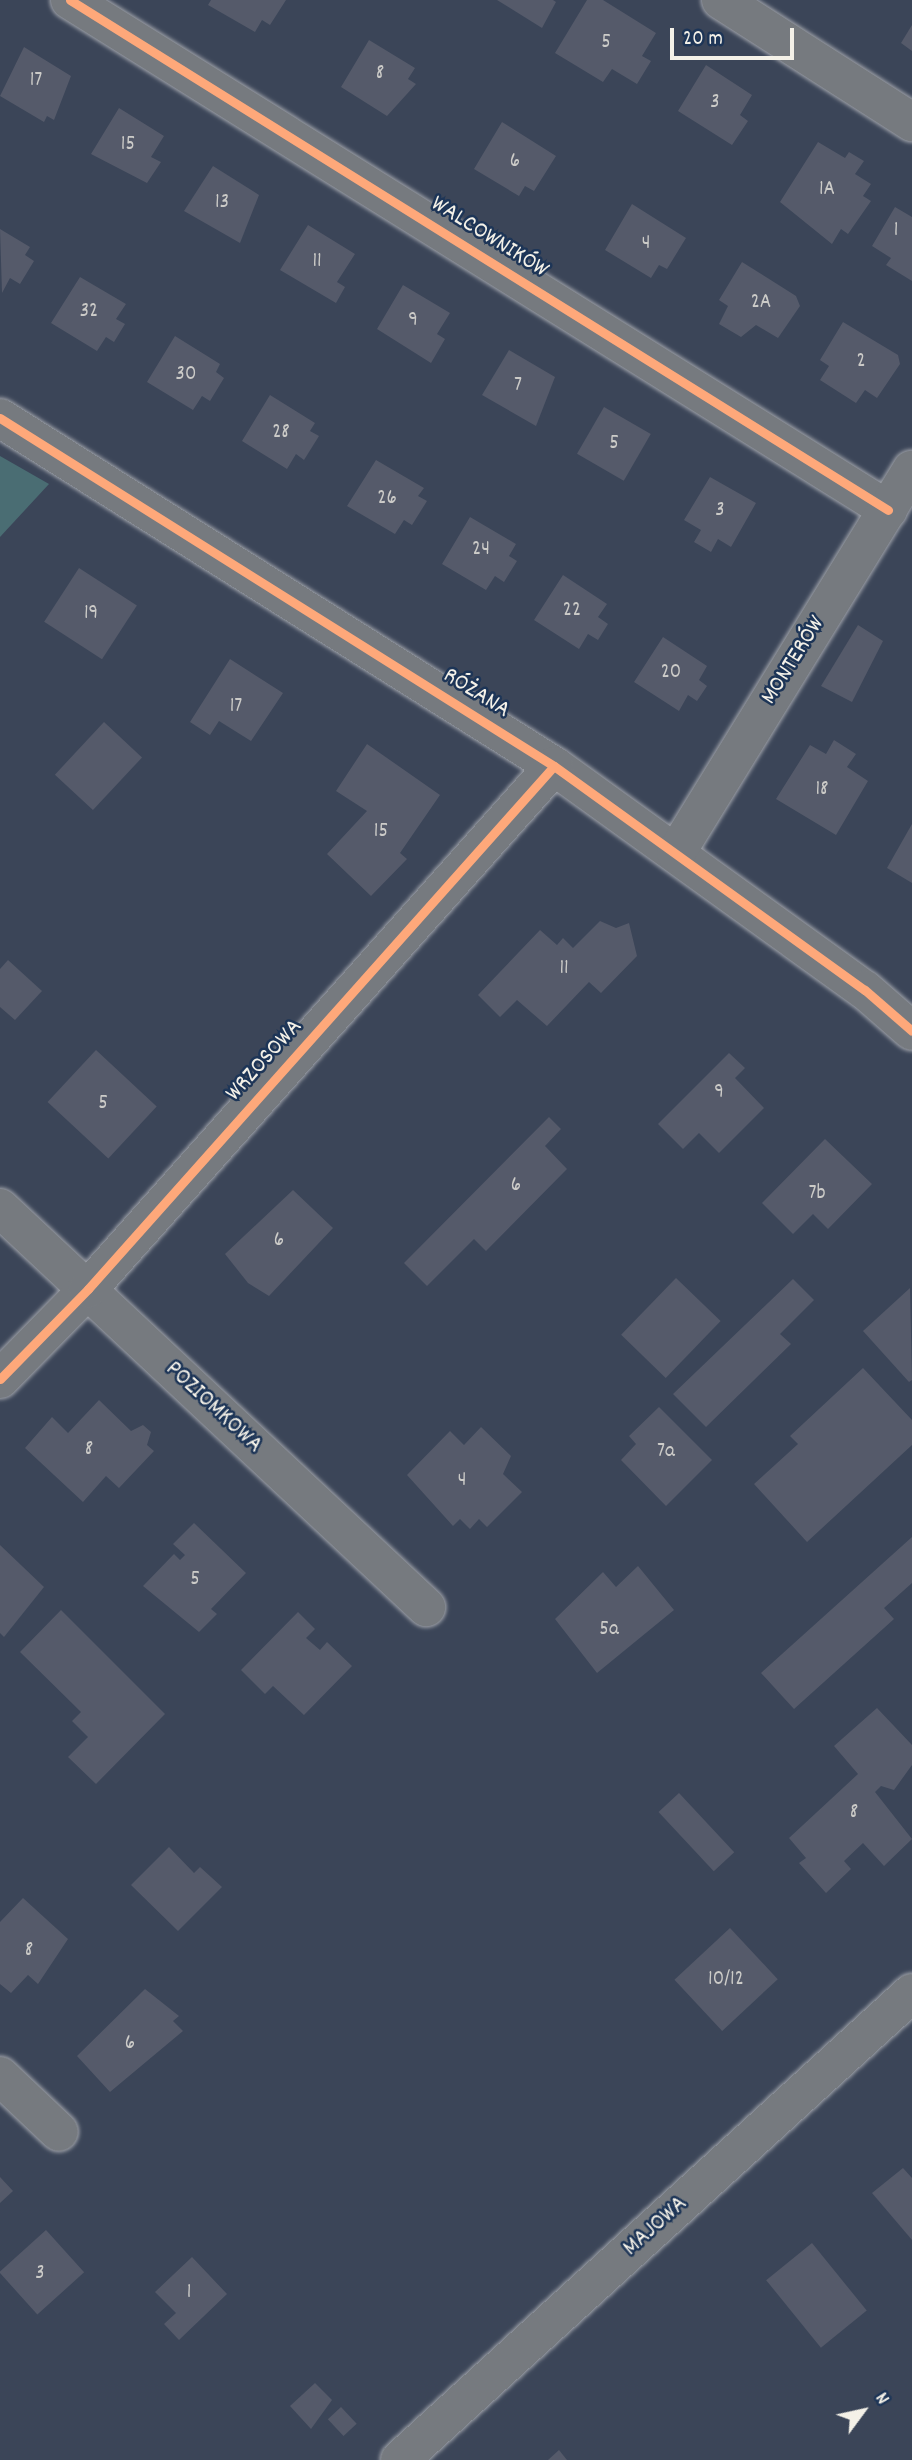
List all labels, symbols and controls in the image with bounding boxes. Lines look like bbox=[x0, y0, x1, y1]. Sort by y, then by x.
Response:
scale bar bbox=[674, 14, 798, 58]
text: 20 m bbox=[683, 25, 723, 55]
house number: 5 bbox=[601, 30, 611, 56]
house number: 8 bbox=[376, 61, 384, 87]
house number: 17 bbox=[30, 68, 42, 94]
house number: 3 bbox=[710, 90, 720, 116]
house number: 15 bbox=[121, 132, 135, 158]
house number: 6 bbox=[510, 149, 520, 175]
house number: 1A bbox=[819, 177, 835, 203]
house number: 13 bbox=[215, 190, 229, 216]
street label: WALCOWNIKÓW bbox=[425, 190, 553, 286]
house number: 1 bbox=[894, 218, 898, 244]
house number: 4 bbox=[642, 231, 650, 257]
house number: 11 bbox=[312, 249, 322, 275]
house number: 2A bbox=[751, 290, 771, 316]
house number: 32 bbox=[80, 299, 98, 325]
house number: 9 bbox=[408, 308, 418, 334]
house number: 2 bbox=[856, 349, 866, 375]
house number: 30 bbox=[176, 362, 196, 388]
house number: 7 bbox=[514, 373, 522, 399]
house number: 28 bbox=[272, 420, 290, 446]
house number: 5 bbox=[609, 431, 619, 457]
house number: 26 bbox=[377, 486, 397, 512]
house number: 3 bbox=[715, 498, 725, 524]
house number: 24 bbox=[472, 537, 490, 563]
house number: 22 bbox=[563, 598, 581, 624]
house number: 19 bbox=[84, 601, 98, 627]
street label: MONTERÓW bbox=[756, 612, 832, 710]
house number: 20 bbox=[661, 660, 681, 686]
street label: RÓŻANA bbox=[437, 662, 515, 726]
house number: 17 bbox=[230, 694, 242, 720]
house number: 18 bbox=[815, 777, 829, 803]
house number: 15 bbox=[374, 819, 388, 845]
house number: 11 bbox=[559, 956, 569, 982]
street label: WRZOSOWA bbox=[220, 1014, 310, 1108]
house number: 9 bbox=[714, 1080, 724, 1106]
house number: 5 bbox=[98, 1091, 108, 1117]
house number: 6 bbox=[511, 1173, 521, 1199]
house number: 7b bbox=[808, 1181, 826, 1207]
house number: 6 bbox=[274, 1228, 284, 1254]
street label: POZIOMKOWA bbox=[158, 1356, 268, 1460]
house number: 8 bbox=[85, 1437, 93, 1463]
house number: 7a bbox=[657, 1439, 675, 1465]
house number: 4 bbox=[458, 1468, 466, 1494]
house number: 5 bbox=[190, 1567, 200, 1593]
house number: 5a bbox=[599, 1617, 619, 1643]
house number: 8 bbox=[850, 1800, 858, 1826]
house number: 8 bbox=[25, 1938, 33, 1964]
house number: 10/12 bbox=[708, 1967, 744, 1993]
house number: 6 bbox=[125, 2031, 135, 2057]
street label: MAJOWA bbox=[618, 2191, 694, 2263]
house number: 3 bbox=[35, 2261, 45, 2287]
house number: 1 bbox=[187, 2280, 191, 2306]
north arrow bbox=[828, 2376, 898, 2446]
text: N bbox=[867, 2388, 895, 2411]

